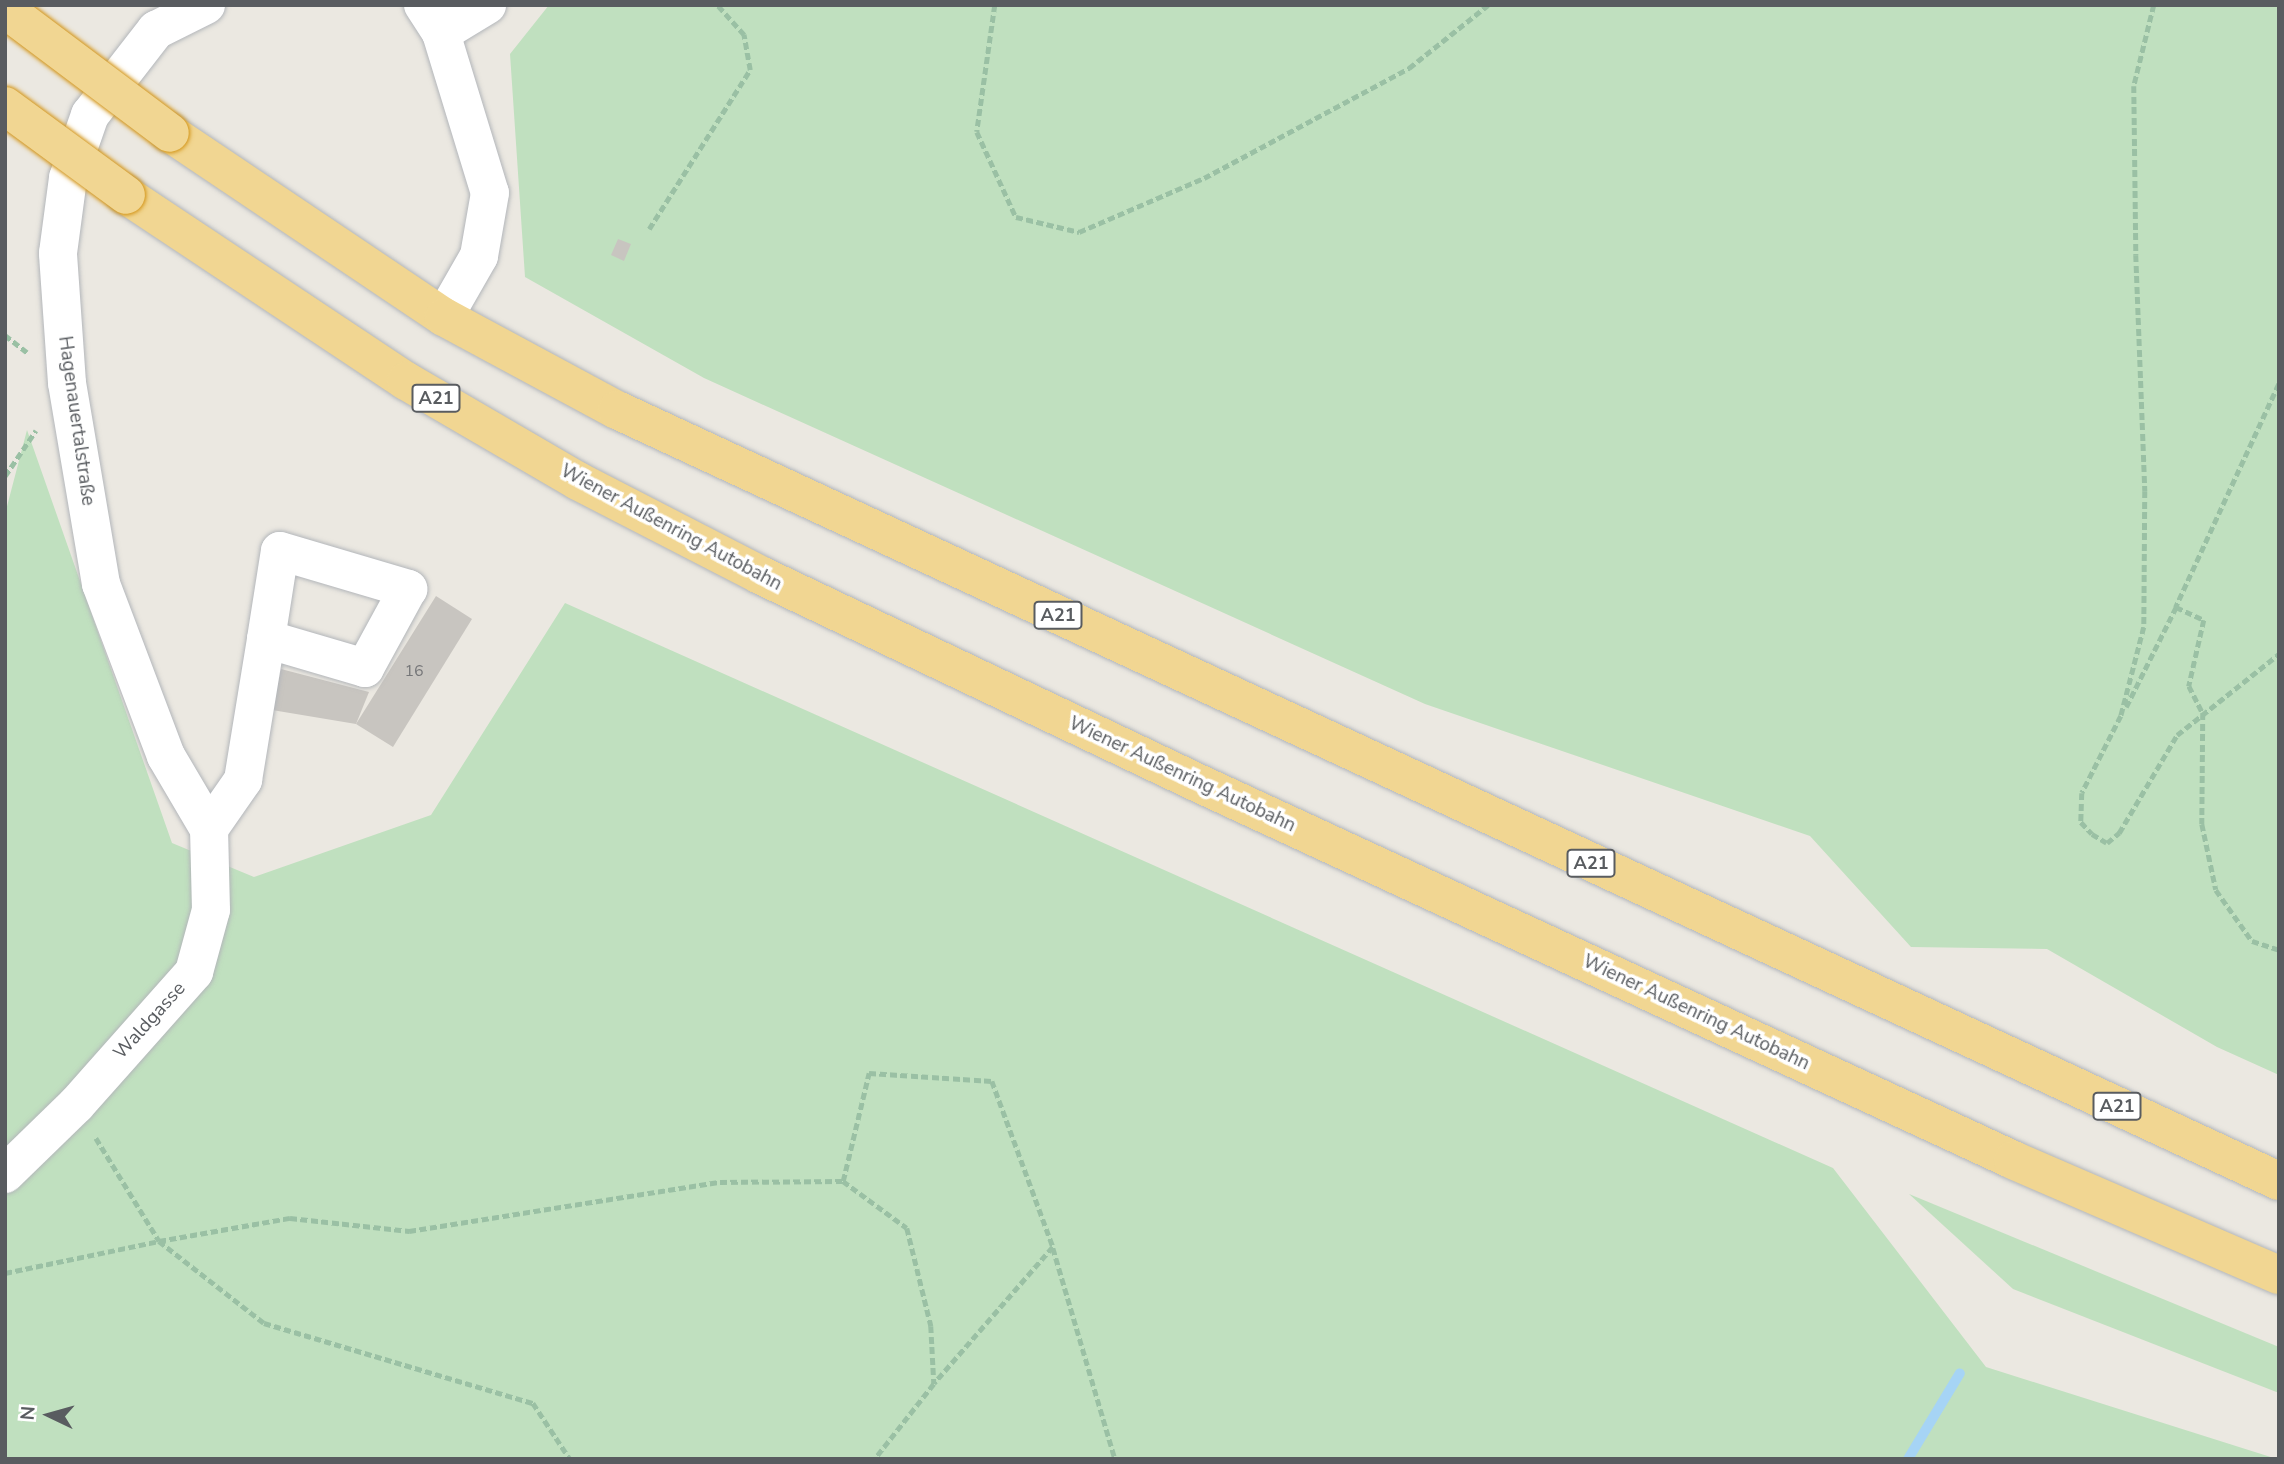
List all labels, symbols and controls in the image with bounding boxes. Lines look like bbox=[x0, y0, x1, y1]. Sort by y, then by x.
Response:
street label: Hagenauertalstraße bbox=[53, 335, 99, 507]
road number: A21 bbox=[412, 384, 460, 412]
street label: Wiener Außenring Autobahn bbox=[556, 460, 786, 596]
road number: A21 bbox=[1034, 600, 1082, 630]
house number: 16 bbox=[404, 661, 424, 681]
street label: Wiener Außenring Autobahn bbox=[1065, 712, 1299, 838]
road number: A21 bbox=[1566, 848, 1616, 878]
street label: Wiener Außenring Autobahn bbox=[1579, 950, 1813, 1076]
street label: Waldgasse bbox=[109, 978, 191, 1064]
road number: A21 bbox=[2092, 1092, 2142, 1120]
north arrow bbox=[14, 1380, 84, 1450]
text: N bbox=[15, 1405, 42, 1421]

